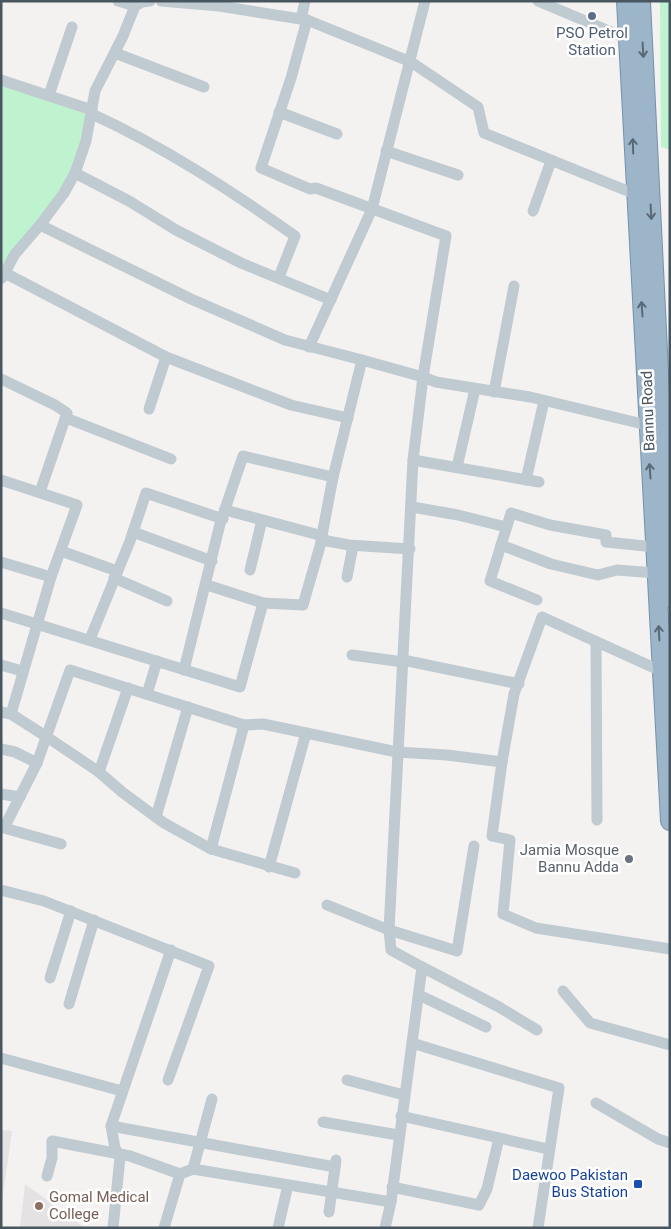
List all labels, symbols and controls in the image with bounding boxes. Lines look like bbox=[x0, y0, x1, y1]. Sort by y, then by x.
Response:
marker: PSO Petrol Station bbox=[586, 10, 598, 22]
place label: PSO Petrol Station bbox=[556, 24, 628, 59]
one-way arrow bbox=[639, 42, 648, 58]
one-way arrow bbox=[628, 139, 637, 155]
one-way arrow bbox=[647, 204, 656, 220]
one-way arrow bbox=[638, 301, 647, 317]
street label: Bannu Road bbox=[638, 370, 658, 452]
one-way arrow bbox=[645, 463, 655, 479]
one-way arrow bbox=[655, 625, 664, 641]
place label: Jamia Mosque Bannu Adda bbox=[520, 841, 619, 876]
marker: Jamia Mosque Bannu Adda bbox=[623, 853, 635, 865]
place label: Daewoo Pakistan Bus Station bbox=[512, 1166, 628, 1201]
marker: Daewoo Pakistan Bus Station bbox=[632, 1178, 644, 1190]
place label: Gomal Medical College bbox=[49, 1188, 149, 1223]
marker: Gomal Medical College bbox=[33, 1200, 45, 1212]

